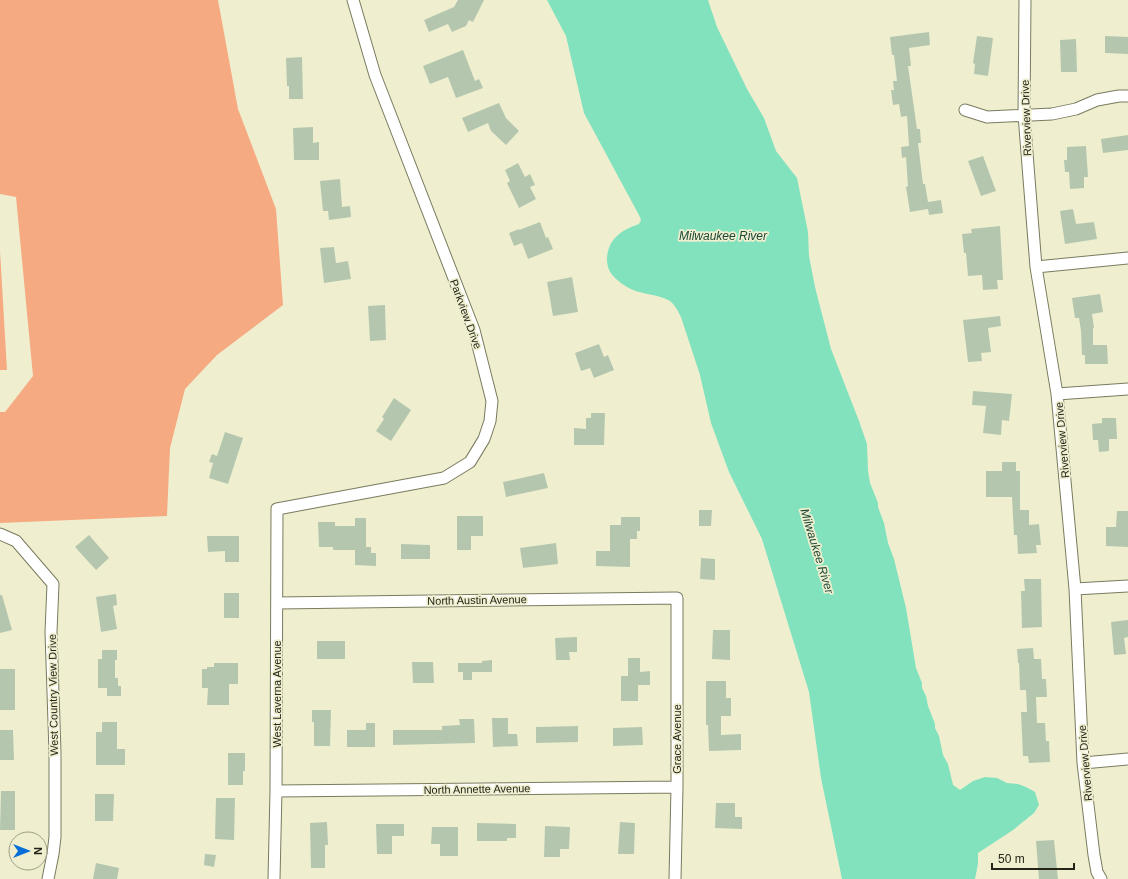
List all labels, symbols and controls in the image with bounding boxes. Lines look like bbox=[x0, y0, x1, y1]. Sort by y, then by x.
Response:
street label: Riverview Drive bbox=[1019, 80, 1033, 156]
water label: Milwaukee River bbox=[679, 229, 768, 243]
street label: Parkview Drive bbox=[448, 277, 484, 351]
street label: Riverview Drive bbox=[1053, 401, 1071, 479]
water label: Milwaukee River bbox=[797, 507, 837, 596]
street label: North Austin Avenue bbox=[427, 593, 527, 607]
street label: West Country View Drive bbox=[46, 634, 60, 756]
street label: West Laverna Avenue bbox=[271, 640, 283, 748]
street label: Grace Avenue bbox=[671, 704, 683, 774]
street label: Riverview Drive bbox=[1076, 724, 1094, 802]
street label: North Annette Avenue bbox=[423, 782, 531, 796]
north arrow bbox=[8, 831, 48, 871]
scale bar bbox=[992, 845, 1074, 871]
text: N bbox=[32, 847, 44, 855]
text: 50 m bbox=[998, 852, 1025, 866]

